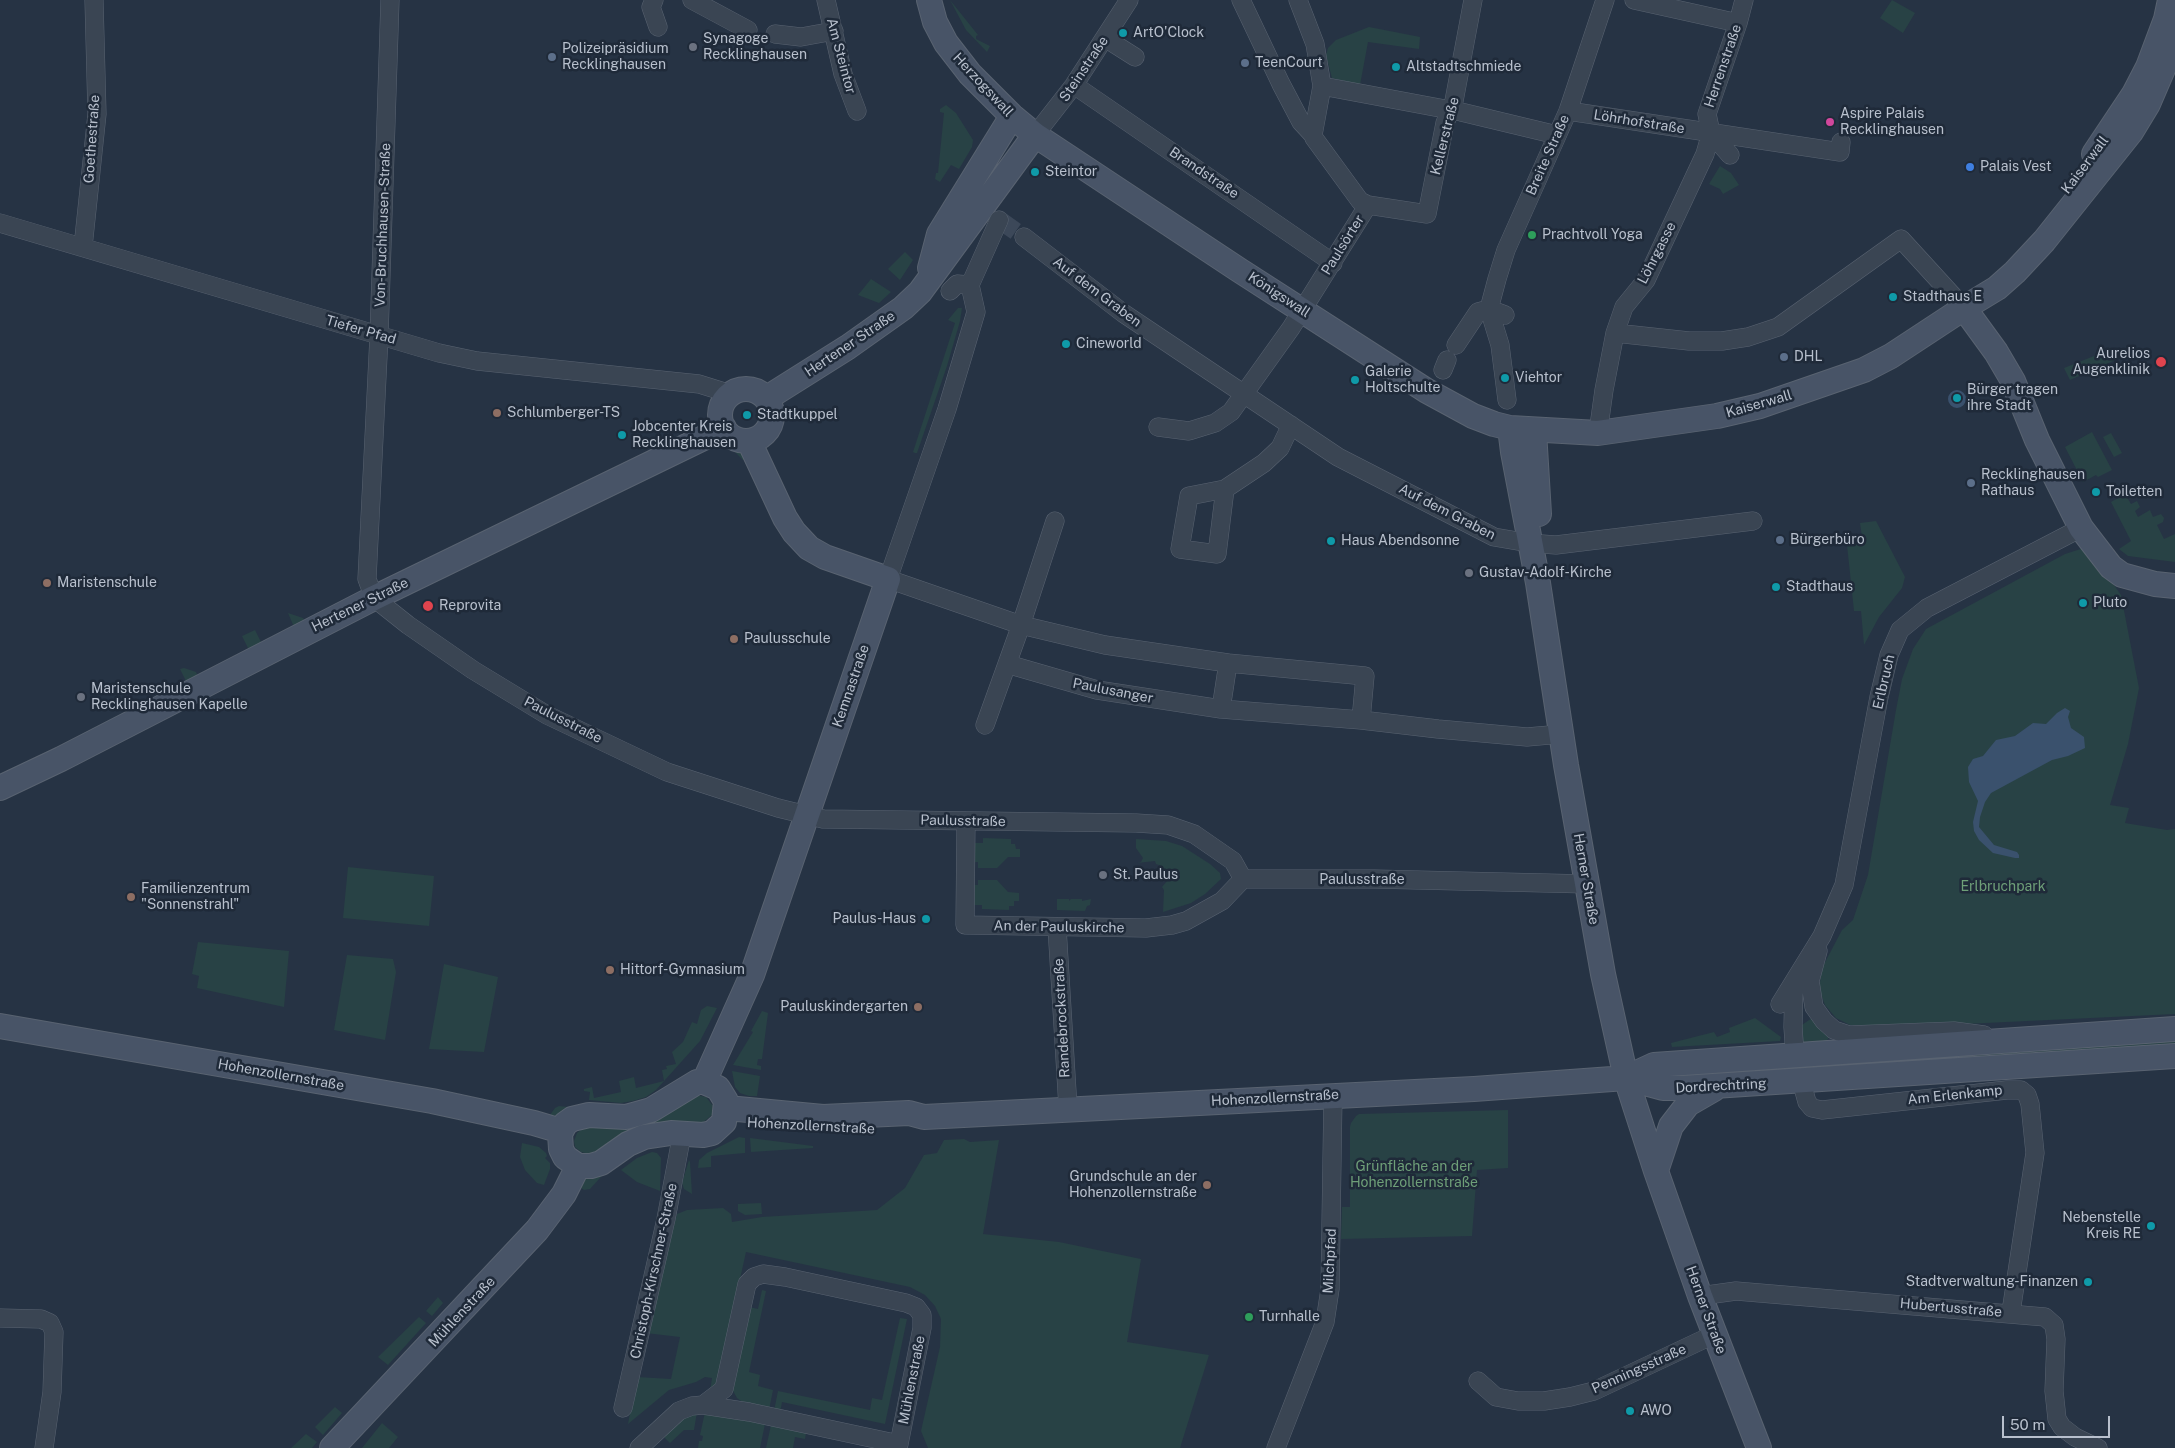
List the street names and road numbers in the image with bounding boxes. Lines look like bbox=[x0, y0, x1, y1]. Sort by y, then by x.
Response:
street label: Am Steintor bbox=[823, 16, 859, 96]
street label: Herrenstraße bbox=[1701, 22, 1745, 110]
street label: Steinstraße bbox=[1056, 33, 1112, 105]
street label: Herzogswall bbox=[949, 50, 1017, 120]
street label: Goethestraße bbox=[81, 94, 103, 184]
street label: Kellerstraße bbox=[1427, 95, 1463, 177]
street label: Löhrhofstraße bbox=[1592, 107, 1686, 137]
street label: Breite Straße bbox=[1523, 112, 1573, 198]
street label: Kaiserwall bbox=[2058, 133, 2112, 197]
street label: Von-Bruchhausen-Straße bbox=[372, 143, 394, 307]
street label: Brandstraße bbox=[1166, 144, 1242, 202]
street label: Paulsörter bbox=[1318, 212, 1368, 278]
street label: Löhrgasse bbox=[1634, 219, 1680, 287]
street label: Auf dem Graben bbox=[1050, 253, 1144, 331]
street label: Königswall bbox=[1245, 269, 1313, 321]
street label: Hertener Straße bbox=[802, 308, 898, 380]
street label: Tiefer Pfad bbox=[324, 312, 398, 348]
street label: Kaiserwall bbox=[1724, 387, 1794, 421]
street label: Auf dem Graben bbox=[1396, 480, 1498, 544]
street label: Hertener Straße bbox=[309, 574, 411, 636]
street label: Kemnastraße bbox=[829, 642, 873, 730]
street label: Erlbruch bbox=[1870, 653, 1898, 711]
street label: Paulusanger bbox=[1071, 675, 1155, 707]
street label: Paulusstraße bbox=[521, 693, 605, 747]
street label: Paulusstraße bbox=[920, 812, 1006, 830]
street label: Herner Straße bbox=[1570, 832, 1602, 926]
street label: Paulusstraße bbox=[1319, 872, 1405, 888]
street label: An der Pauluskirche bbox=[993, 917, 1125, 937]
street label: Randebrockstraße bbox=[1050, 958, 1074, 1078]
street label: Hohenzollernstraße bbox=[216, 1056, 346, 1094]
street label: Dordrechtring bbox=[1675, 1075, 1767, 1097]
street label: Am Erlenkamp bbox=[1907, 1082, 2003, 1108]
street label: Hohenzollernstraße bbox=[1211, 1086, 1339, 1110]
street label: Hohenzollernstraße bbox=[747, 1114, 875, 1138]
street label: Christoph-Kirschner-Straße bbox=[627, 1182, 681, 1360]
street label: Milchpfad bbox=[1320, 1228, 1340, 1294]
street label: Herner Straße bbox=[1682, 1264, 1730, 1356]
street label: Mühlenstraße bbox=[425, 1273, 499, 1351]
street label: Hubertusstraße bbox=[1899, 1295, 2003, 1321]
street label: Mühlenstraße bbox=[895, 1334, 929, 1426]
street label: Penningsstraße bbox=[1589, 1341, 1689, 1397]

